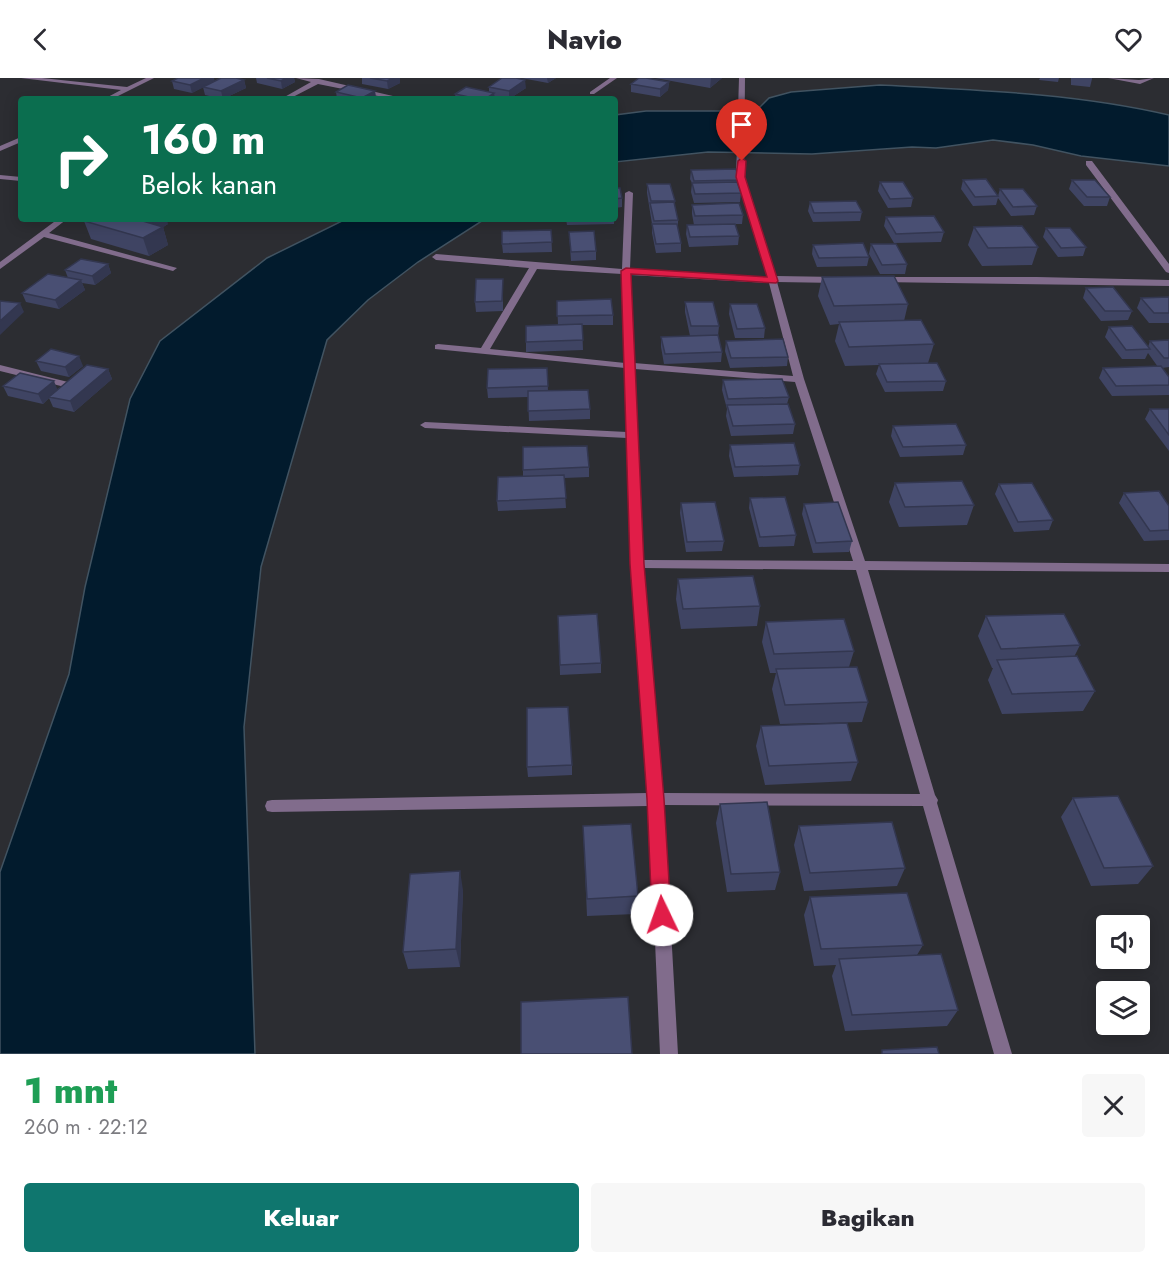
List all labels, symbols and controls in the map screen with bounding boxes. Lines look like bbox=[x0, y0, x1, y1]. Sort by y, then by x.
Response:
text: Navio bbox=[547, 20, 622, 59]
icon: back bbox=[24, 23, 57, 56]
icon: heart bbox=[1112, 23, 1145, 56]
pin bbox=[716, 99, 767, 161]
icon: arrive bbox=[725, 108, 758, 141]
text: 160 m bbox=[141, 109, 265, 170]
icon: right bbox=[42, 120, 120, 198]
text: Belok kanan bbox=[141, 165, 277, 204]
position arrow bbox=[630, 883, 694, 947]
map controls bbox=[1096, 915, 1150, 1035]
button: sound bbox=[1096, 915, 1150, 969]
button: layers bbox=[1096, 981, 1150, 1035]
text: 1 mnt bbox=[24, 1064, 117, 1116]
button: close bbox=[1082, 1074, 1145, 1137]
text: 260 m · 22:12 bbox=[24, 1113, 148, 1142]
button: Keluar bbox=[24, 1183, 579, 1252]
button: Bagikan bbox=[591, 1183, 1145, 1252]

